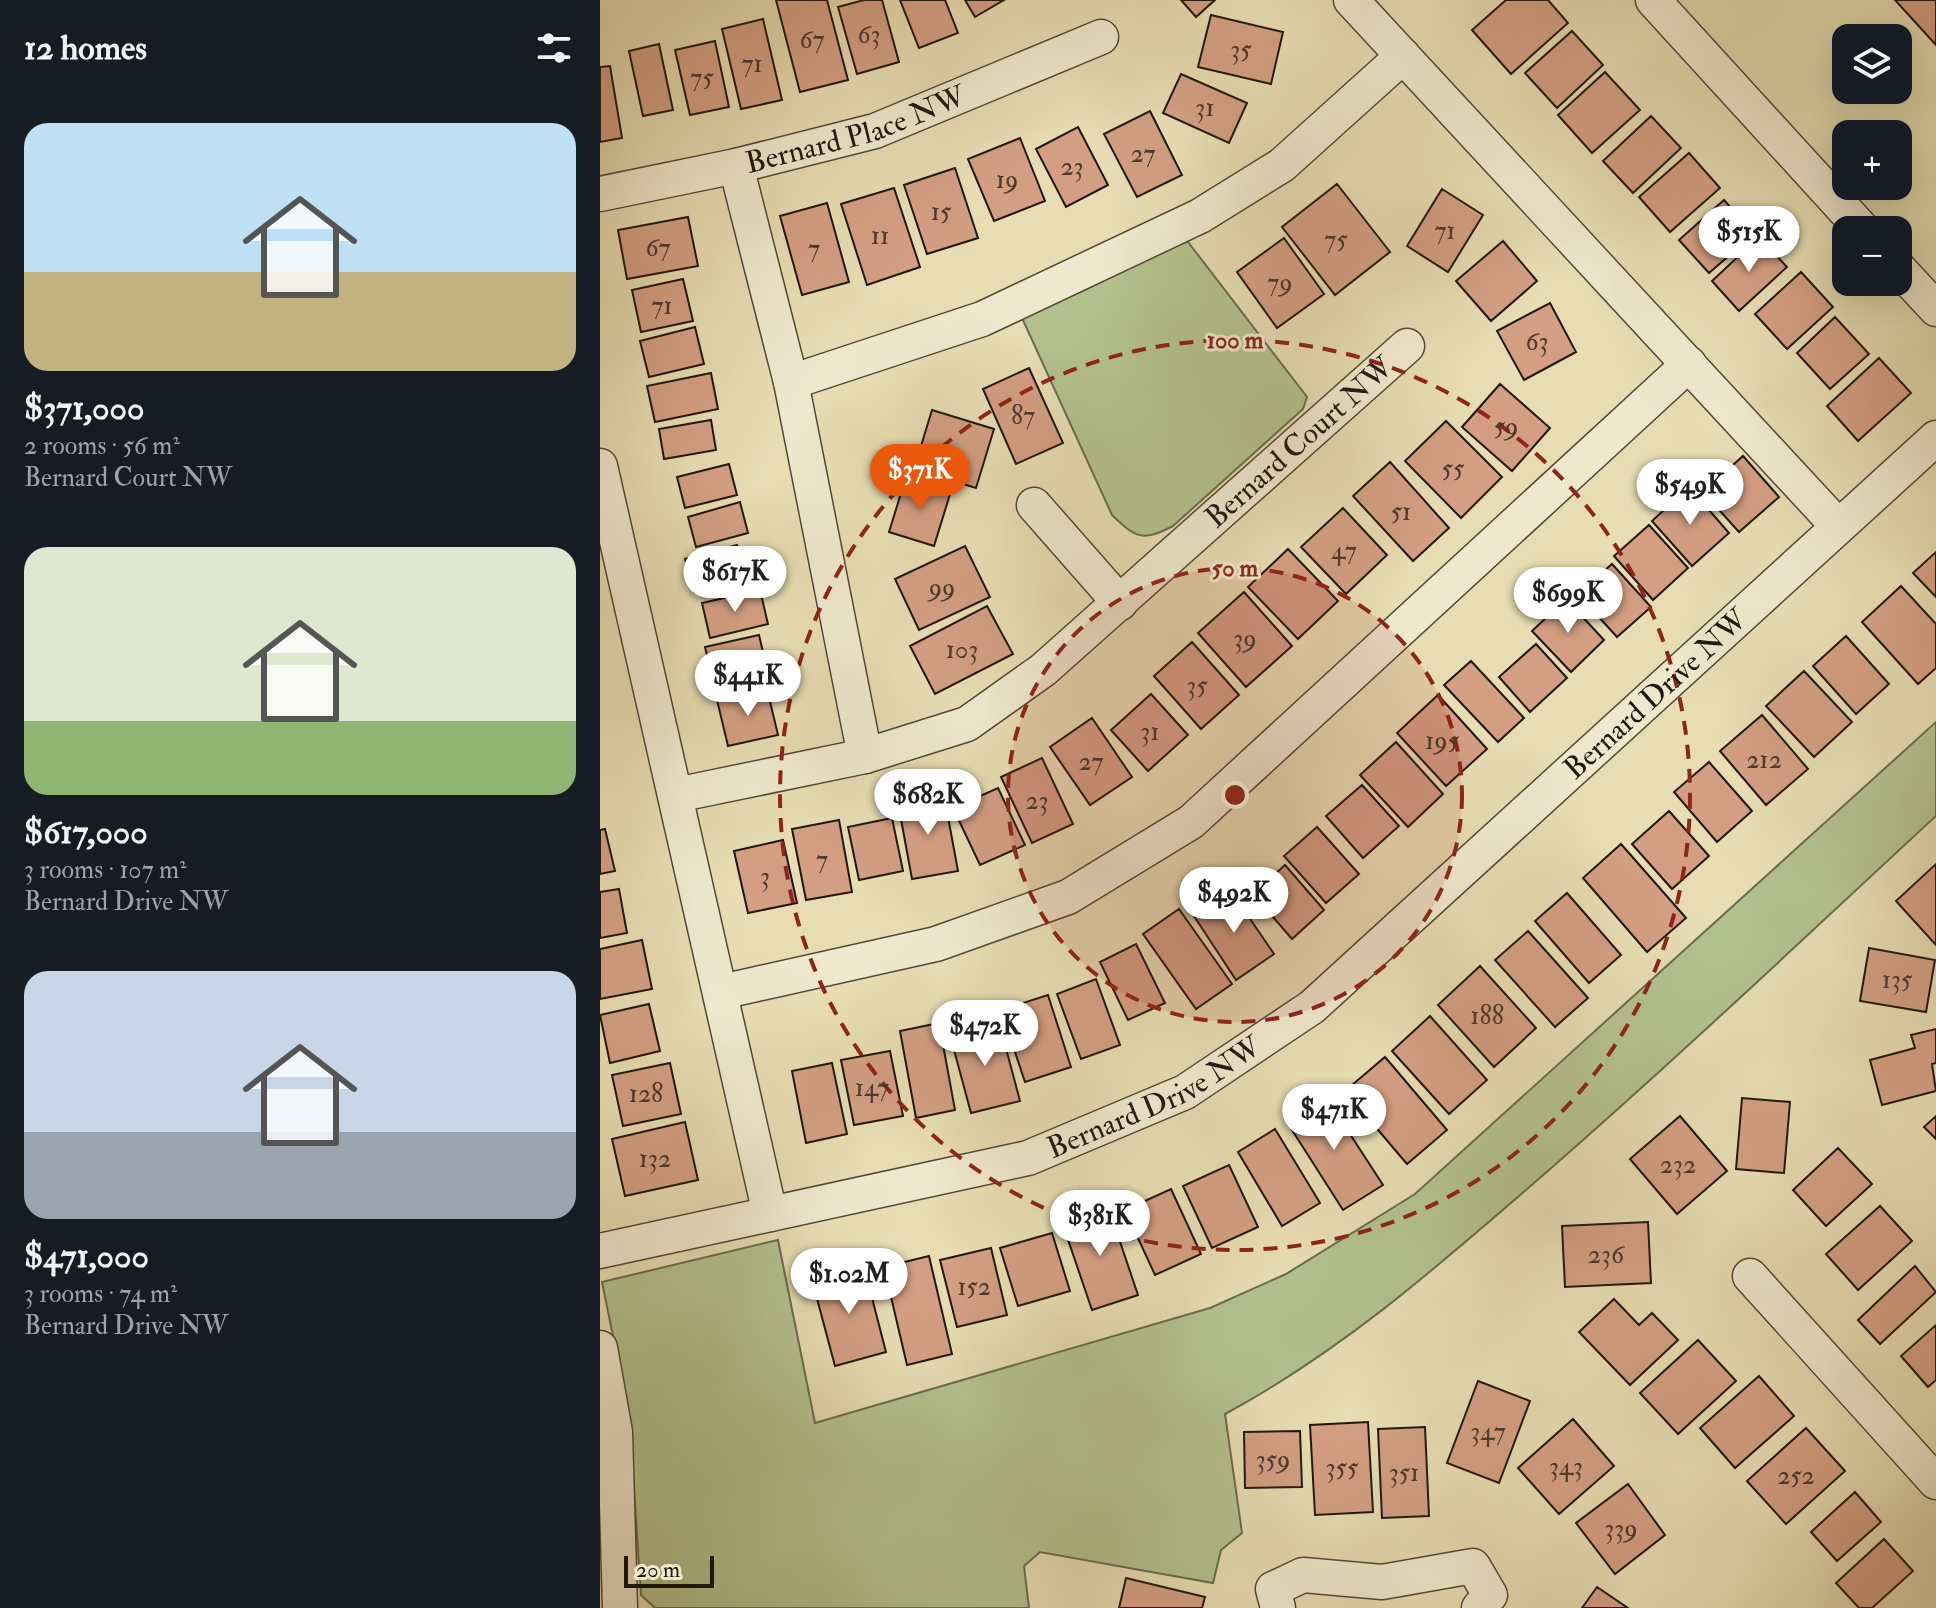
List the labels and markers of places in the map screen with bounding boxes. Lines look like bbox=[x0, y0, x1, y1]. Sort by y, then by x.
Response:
pin: $515K bbox=[1693, 206, 1805, 274]
pin: $371K bbox=[864, 444, 976, 512]
pin: $549K bbox=[1634, 459, 1746, 527]
pin: $617K bbox=[679, 546, 791, 614]
pin: $699K bbox=[1512, 567, 1624, 635]
pin: $441K bbox=[692, 650, 804, 718]
pin: $682K bbox=[872, 769, 984, 837]
centre of rings bbox=[1221, 781, 1249, 809]
pin: $492K bbox=[1178, 867, 1290, 935]
pin: $472K bbox=[929, 1000, 1041, 1068]
pin: $471K bbox=[1278, 1084, 1390, 1152]
pin: $381K bbox=[1044, 1190, 1156, 1258]
pin: $1.02M bbox=[784, 1248, 914, 1316]

